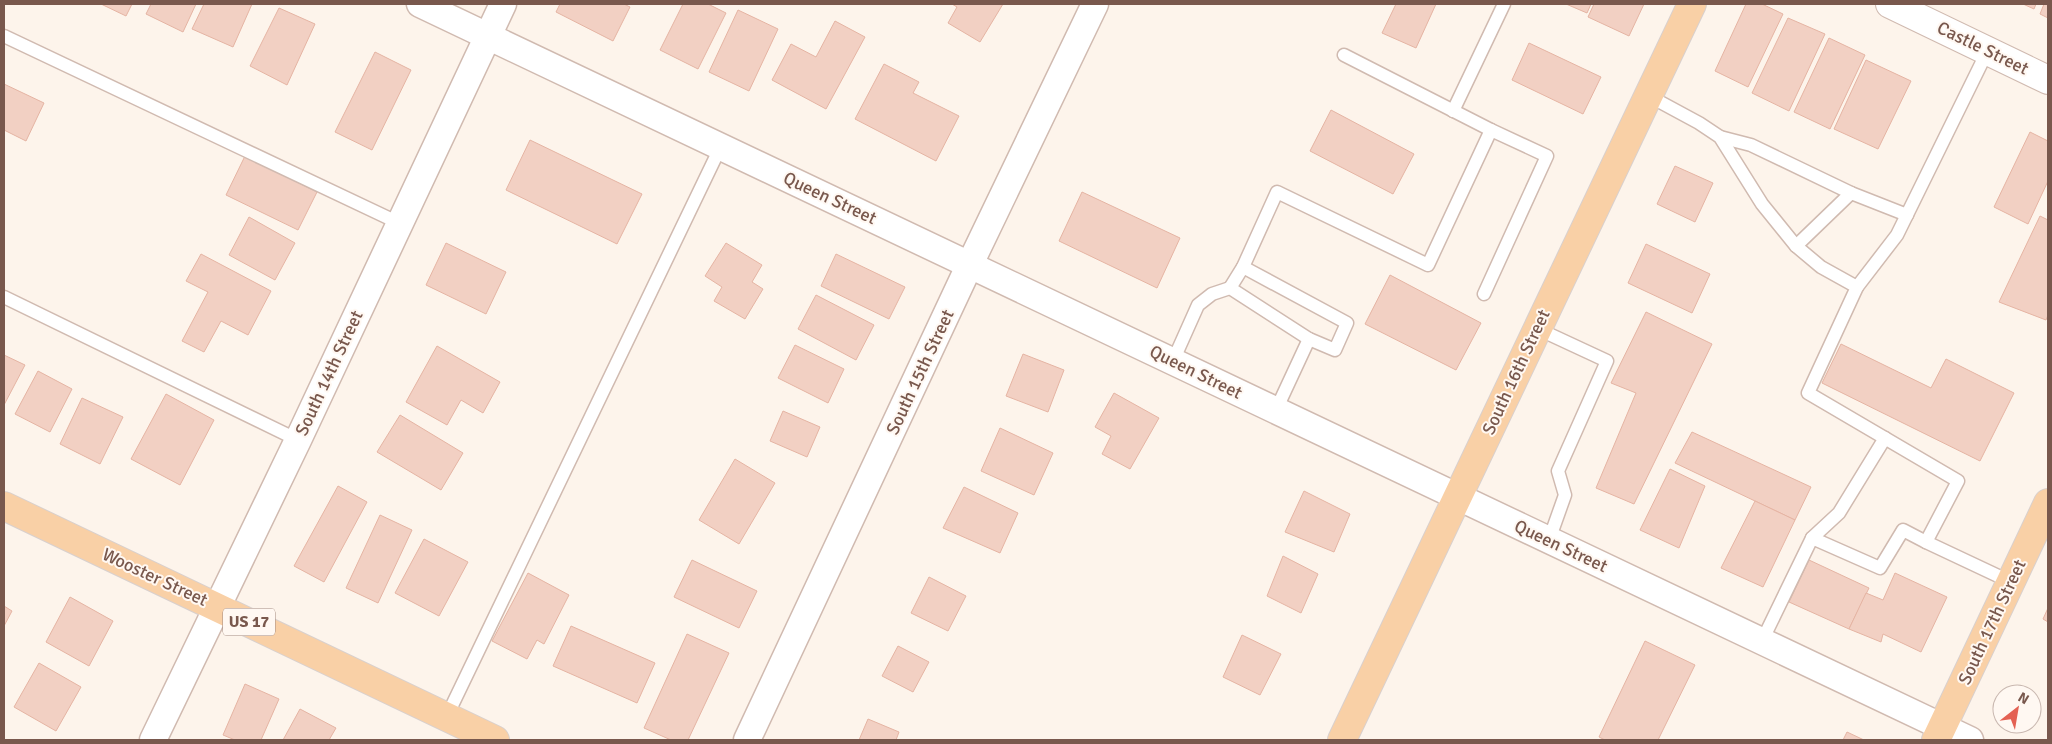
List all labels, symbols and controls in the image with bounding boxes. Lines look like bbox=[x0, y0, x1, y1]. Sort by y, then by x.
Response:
street label: Castle Street bbox=[1934, 16, 2032, 80]
street label: Queen Street bbox=[780, 167, 880, 229]
street label: South 15th Street bbox=[881, 306, 959, 438]
street label: South 16th Street bbox=[1477, 306, 1555, 438]
street label: South 14th Street bbox=[290, 307, 368, 439]
street label: Queen Street bbox=[1146, 340, 1246, 404]
street label: Queen Street bbox=[1511, 515, 1611, 577]
street label: Wooster Street bbox=[99, 543, 211, 611]
street label: South 17th Street bbox=[1953, 556, 2031, 688]
road number: US 17 bbox=[223, 608, 275, 636]
north arrow bbox=[1992, 684, 2042, 734]
text: N bbox=[2015, 688, 2032, 708]

